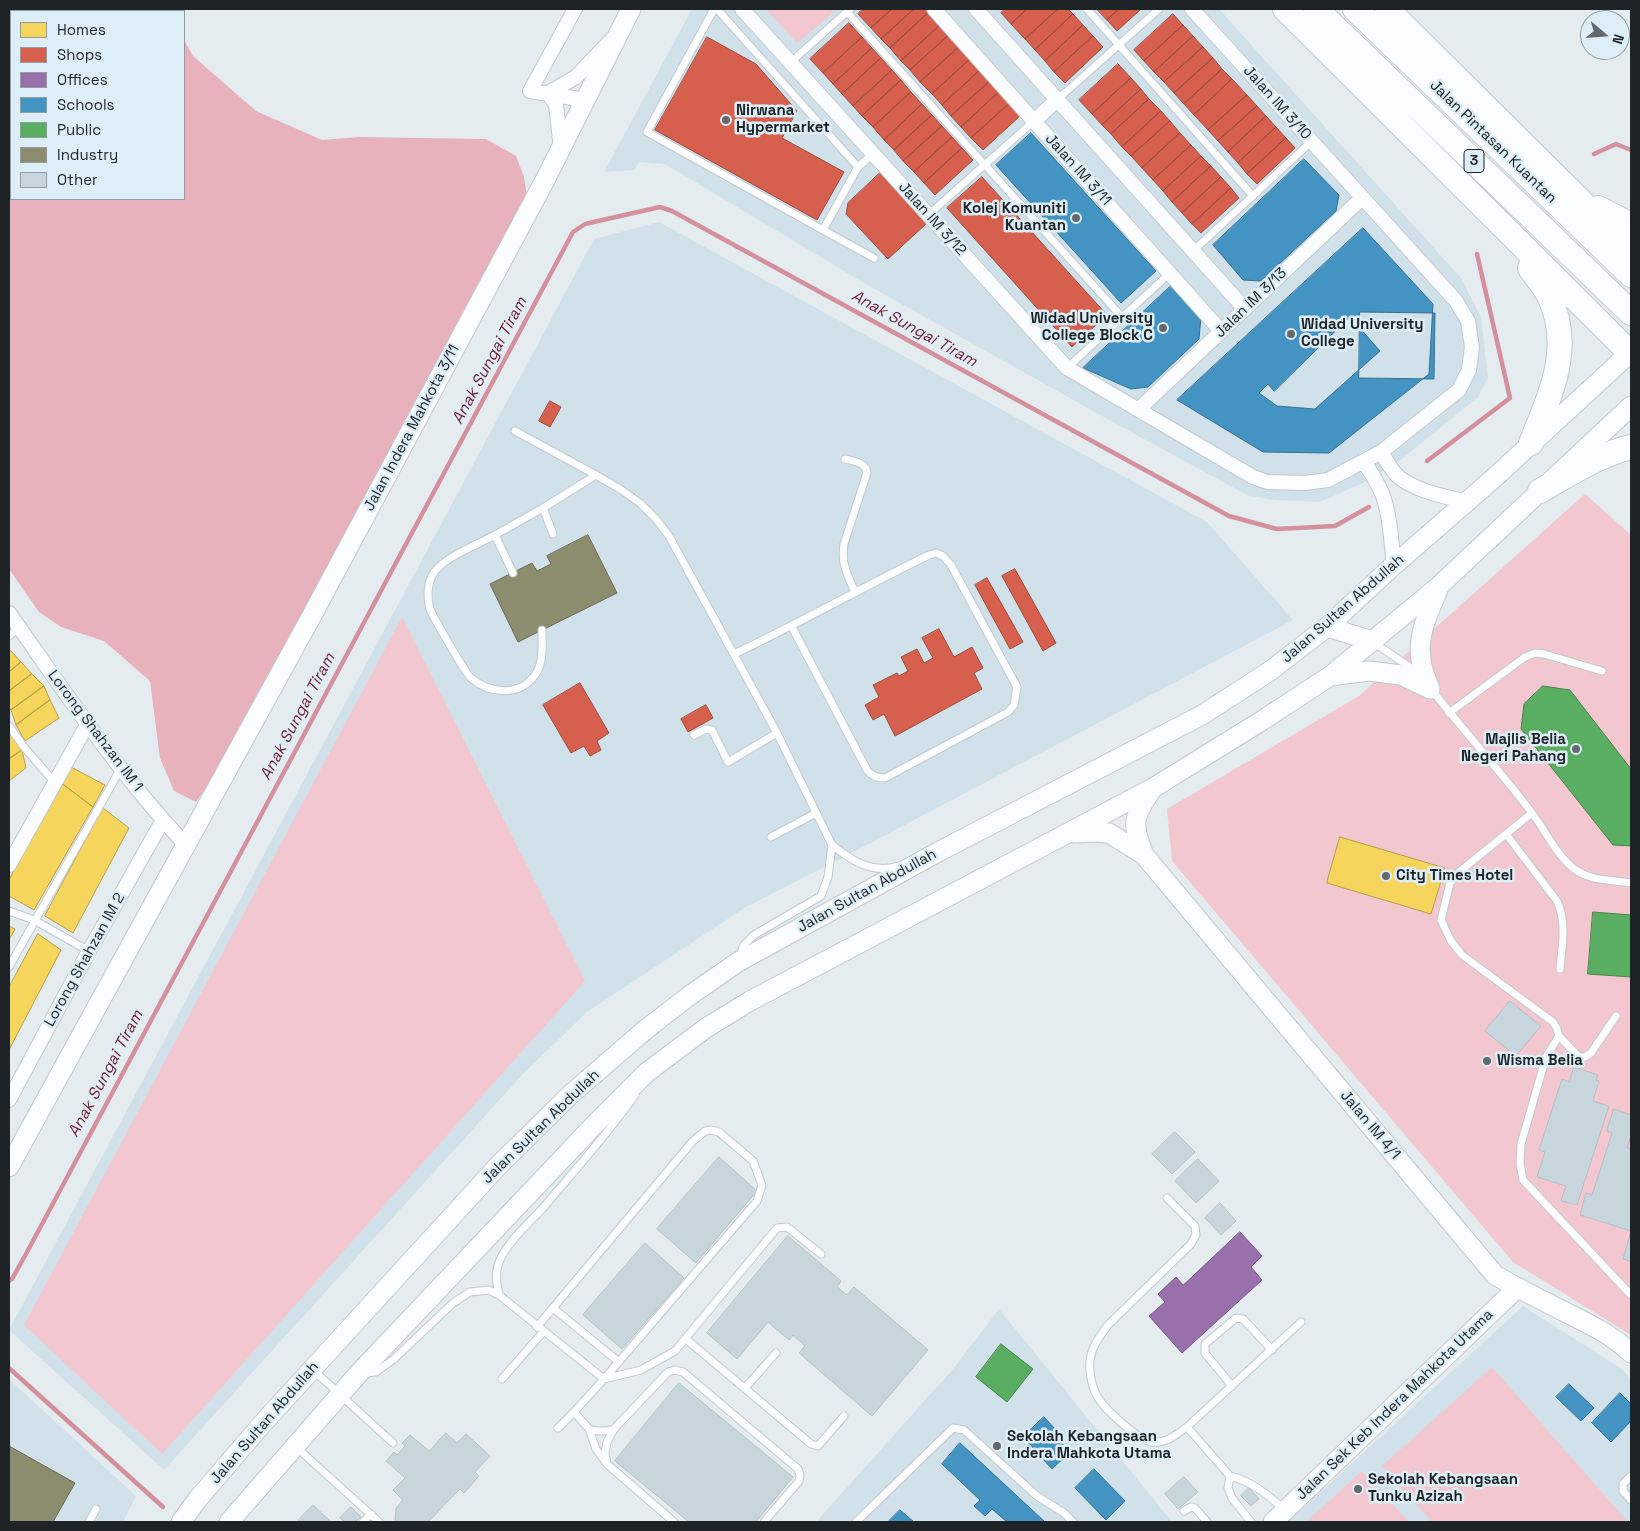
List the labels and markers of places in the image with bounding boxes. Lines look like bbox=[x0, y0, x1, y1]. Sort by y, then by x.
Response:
place label: Nirwana Hypermarket bbox=[736, 102, 830, 137]
marker: Nirwana Hypermarket bbox=[720, 114, 732, 126]
place label: Kolej Komuniti Kuantan bbox=[963, 200, 1066, 235]
marker: Kolej Komuniti Kuantan bbox=[1070, 212, 1082, 224]
place label: Widad University College Block C bbox=[1030, 310, 1153, 345]
place label: Widad University College bbox=[1301, 316, 1424, 351]
marker: Widad University College Block C bbox=[1157, 322, 1169, 334]
marker: Widad University College bbox=[1285, 328, 1297, 340]
place label: Majlis Belia Negeri Pahang bbox=[1461, 731, 1566, 766]
marker: Majlis Belia Negeri Pahang bbox=[1570, 743, 1582, 755]
place label: City Times Hotel bbox=[1396, 867, 1513, 885]
marker: City Times Hotel bbox=[1380, 870, 1392, 882]
place label: Wisma Belia bbox=[1497, 1052, 1583, 1070]
marker: Wisma Belia bbox=[1481, 1055, 1493, 1067]
place label: Sekolah Kebangsaan Indera Mahkota Utama bbox=[1007, 1428, 1171, 1463]
marker: Sekolah Kebangsaan Indera Mahkota Utama bbox=[991, 1440, 1003, 1452]
place label: Sekolah Kebangsaan Tunku Azizah bbox=[1368, 1471, 1518, 1506]
marker: Sekolah Kebangsaan Tunku Azizah bbox=[1352, 1483, 1364, 1495]

